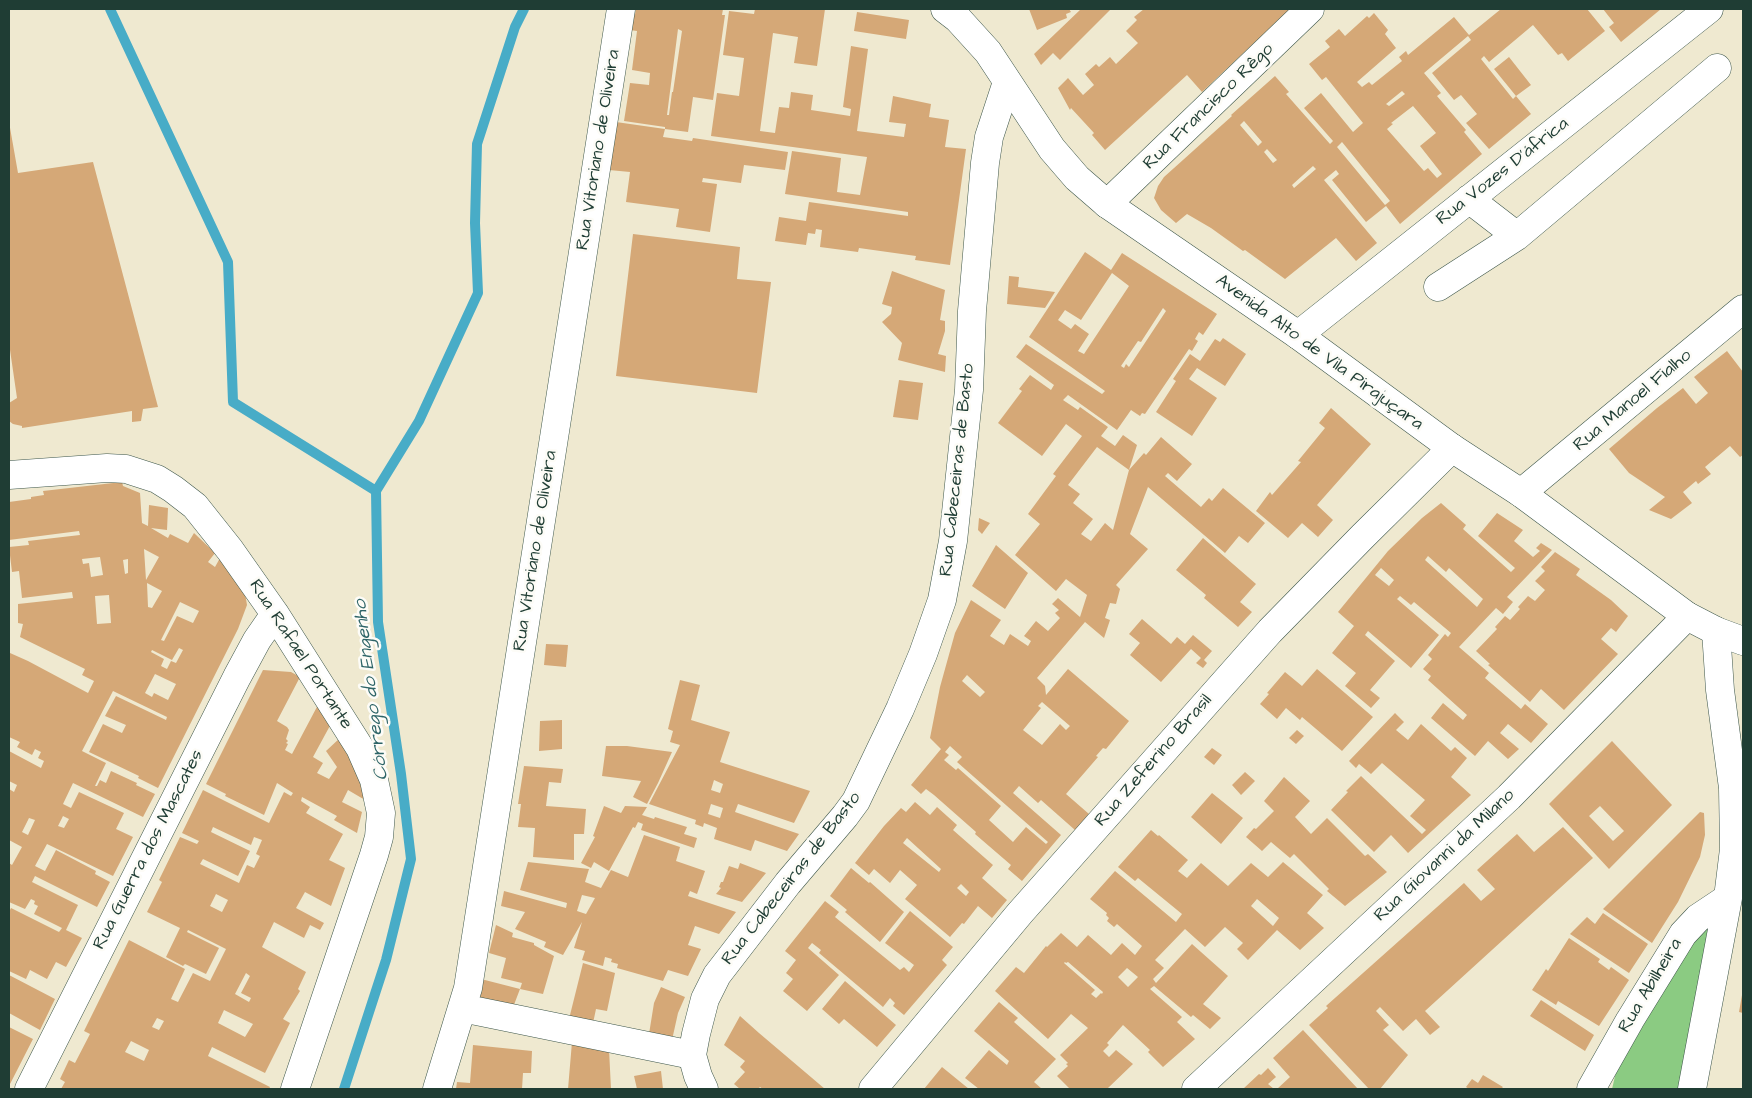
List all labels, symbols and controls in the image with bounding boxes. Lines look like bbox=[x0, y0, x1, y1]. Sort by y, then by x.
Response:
street label: Rua Francisco Rêgo bbox=[1139, 39, 1279, 175]
street label: Rua Vitoriano de Oliveira bbox=[572, 48, 626, 252]
street label: Rua Vozes D'áfrica bbox=[1432, 114, 1574, 230]
street label: Avenida Alto de Vila Pirajuçara bbox=[1211, 270, 1427, 436]
street label: Rua Manoel Fialho bbox=[1570, 345, 1696, 457]
street label: Rua Cabeceiras de Basto bbox=[936, 363, 980, 577]
street label: Rua Vitoriano de Oliveira bbox=[509, 449, 563, 653]
street label: Rua Rafael Portante bbox=[244, 576, 356, 734]
water label: Córrego do Engenho bbox=[350, 598, 394, 782]
street label: Rua Zeferino Brasil bbox=[1091, 690, 1217, 832]
street label: Rua Guerra dos Mascates bbox=[89, 747, 209, 953]
street label: Rua Giovanni da Milano bbox=[1370, 785, 1520, 927]
street label: Rua Cabeceiras de Basto bbox=[718, 788, 866, 970]
street label: Rua Abilheira bbox=[1614, 935, 1688, 1037]

